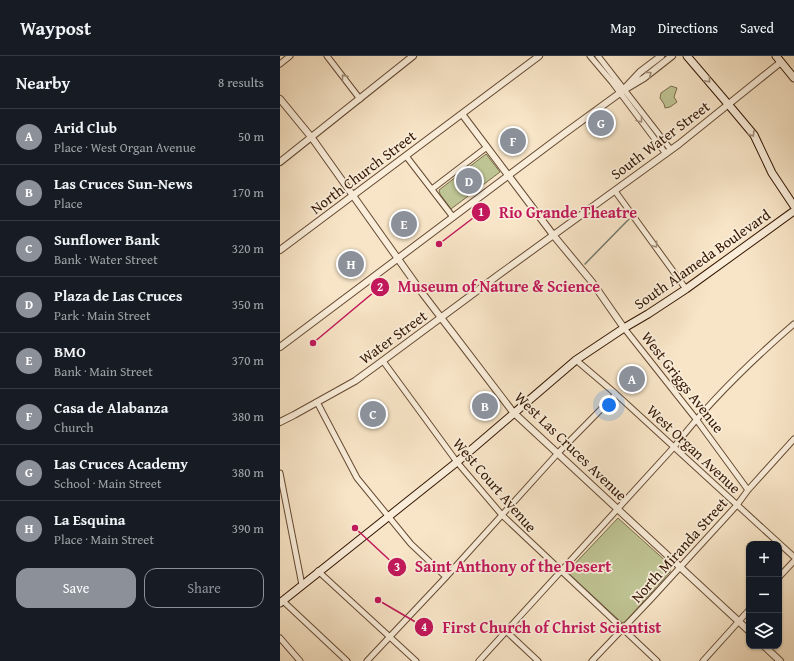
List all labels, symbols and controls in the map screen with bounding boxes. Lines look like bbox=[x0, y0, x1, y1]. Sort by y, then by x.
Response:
text: Waypost bbox=[20, 14, 91, 42]
text: Map bbox=[610, 18, 636, 38]
text: Directions bbox=[658, 18, 718, 38]
text: Saved bbox=[740, 18, 774, 38]
text: Nearby bbox=[16, 70, 70, 95]
one-way arrow bbox=[644, 72, 651, 79]
text: 8 results bbox=[218, 73, 264, 92]
one-way arrow bbox=[341, 75, 348, 82]
one-way arrow bbox=[703, 75, 710, 82]
street label: South Water Street bbox=[606, 95, 714, 184]
pin: G bbox=[588, 108, 614, 138]
one-way arrow bbox=[635, 115, 642, 122]
text: Arid Club bbox=[54, 117, 117, 138]
street label: North Church Street bbox=[306, 125, 421, 219]
pin: F bbox=[500, 126, 526, 156]
text: A bbox=[25, 127, 33, 146]
text: 50 m bbox=[238, 127, 264, 146]
one-way arrow bbox=[747, 130, 754, 137]
text: Place · West Organ Avenue bbox=[54, 138, 196, 157]
pin: D bbox=[456, 166, 482, 196]
text: Las Cruces Sun-News bbox=[54, 173, 193, 194]
text: B bbox=[25, 183, 33, 202]
text: 170 m bbox=[232, 183, 264, 202]
text: Place bbox=[54, 194, 83, 213]
callout: Rio Grande Theatre bbox=[471, 198, 645, 226]
text: Rio Grande Theatre bbox=[499, 200, 637, 224]
text: 1 bbox=[478, 203, 484, 220]
street label: South Alameda Boulevard bbox=[630, 204, 774, 314]
pin: E bbox=[391, 209, 417, 239]
text: Sunflower Bank bbox=[54, 229, 159, 250]
text: C bbox=[25, 239, 33, 258]
text: 320 m bbox=[232, 239, 264, 258]
one-way arrow bbox=[650, 240, 657, 247]
pin: H bbox=[338, 249, 364, 279]
text: Bank · Water Street bbox=[54, 250, 158, 269]
callout: Museum of Nature & Science bbox=[370, 273, 608, 301]
text: Museum of Nature & Science bbox=[398, 274, 600, 298]
text: 2 bbox=[377, 278, 383, 295]
text: Plaza de Las Cruces bbox=[54, 285, 182, 306]
text: D bbox=[25, 295, 33, 314]
text: 350 m bbox=[232, 295, 264, 314]
street label: Water Street bbox=[355, 305, 432, 369]
text: Park · Main Street bbox=[54, 306, 150, 325]
street label: West Griggs Avenue bbox=[637, 327, 729, 437]
text: BMO bbox=[54, 341, 86, 362]
text: E bbox=[26, 351, 32, 370]
text: 370 m bbox=[232, 351, 264, 370]
text: Bank · Main Street bbox=[54, 362, 153, 381]
pin: A bbox=[619, 364, 645, 394]
street label: West Las Cruces Avenue bbox=[510, 387, 632, 505]
pin: B bbox=[472, 391, 498, 421]
your location bbox=[599, 395, 619, 415]
text: Casa de Alabanza bbox=[54, 397, 168, 418]
pin: C bbox=[360, 399, 386, 429]
street label: West Organ Avenue bbox=[642, 400, 746, 498]
text: F bbox=[26, 407, 32, 426]
text: 380 m bbox=[232, 407, 264, 426]
text: Church bbox=[54, 418, 93, 437]
street label: West Court Avenue bbox=[448, 433, 542, 537]
text: Las Cruces Academy bbox=[54, 453, 188, 474]
text: G bbox=[25, 463, 33, 482]
text: 380 m bbox=[232, 463, 264, 482]
text: School · Main Street bbox=[54, 474, 162, 493]
street label: North Miranda Street bbox=[626, 492, 732, 607]
text: La Esquina bbox=[54, 509, 125, 530]
text: H bbox=[24, 519, 34, 538]
text: 390 m bbox=[232, 519, 264, 538]
text: Place · Main Street bbox=[54, 530, 154, 549]
map controls bbox=[746, 541, 782, 649]
button: + bbox=[746, 541, 782, 577]
callout: Saint Anthony of the Desert bbox=[387, 553, 620, 581]
text: Saint Anthony of the Desert bbox=[415, 554, 611, 578]
text: 3 bbox=[394, 558, 400, 575]
button: Save bbox=[16, 568, 136, 608]
button: Share bbox=[144, 568, 264, 608]
button: − bbox=[746, 577, 782, 613]
callout: First Church of Christ Scientist bbox=[414, 613, 669, 641]
button: layers bbox=[746, 613, 782, 649]
text: First Church of Christ Scientist bbox=[443, 615, 661, 639]
text: 4 bbox=[421, 618, 427, 635]

